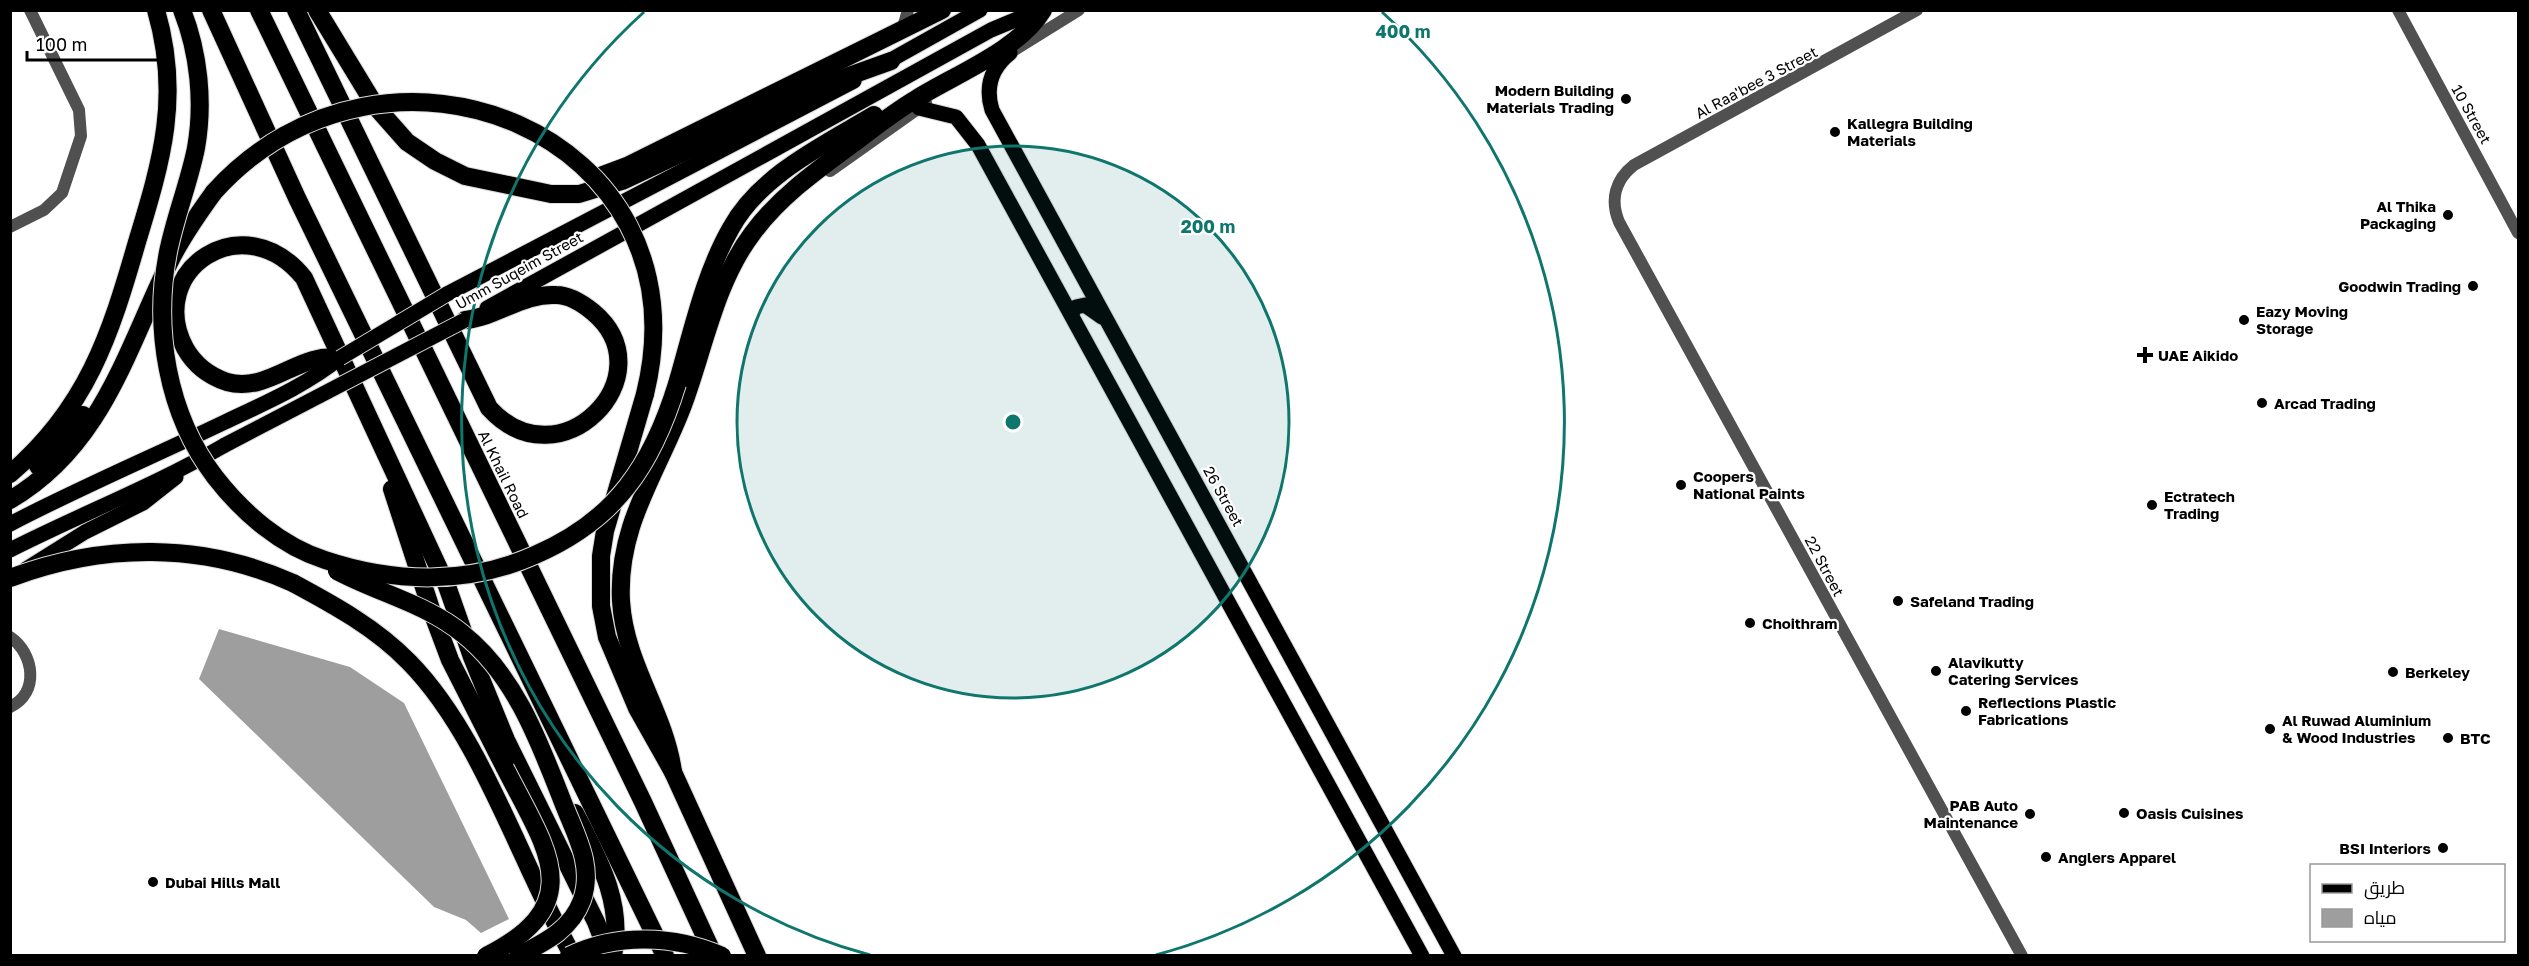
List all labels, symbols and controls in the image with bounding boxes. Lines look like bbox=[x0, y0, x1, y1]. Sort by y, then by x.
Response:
text: 400 m bbox=[1376, 20, 1430, 42]
scale bar bbox=[27, 24, 165, 62]
text: 100 m bbox=[36, 33, 87, 55]
street label: Al Raa'bee 3 Street bbox=[1692, 42, 1820, 122]
place label: Modern Building Materials Trading bbox=[1486, 81, 1614, 116]
street label: 10 Street bbox=[2448, 81, 2496, 147]
marker: Modern Building Materials Trading bbox=[1619, 92, 1633, 106]
place label: Kallegra Building Materials bbox=[1847, 114, 1973, 149]
marker: Kallegra Building Materials bbox=[1828, 125, 1842, 139]
place label: Al Thika Packaging bbox=[2360, 197, 2436, 232]
marker: Al Thika Packaging bbox=[2441, 208, 2455, 222]
text: 200 m bbox=[1181, 215, 1235, 237]
street label: Umm Suqeim Street bbox=[452, 227, 586, 313]
place label: Goodwin Trading bbox=[2338, 277, 2461, 295]
marker: Goodwin Trading bbox=[2466, 279, 2480, 293]
place label: Eazy Moving Storage bbox=[2256, 302, 2348, 337]
marker: Eazy Moving Storage bbox=[2237, 313, 2251, 327]
marker: UAE Aikido bbox=[2136, 346, 2154, 364]
place label: UAE Aikido bbox=[2158, 346, 2238, 364]
place label: Arcad Trading bbox=[2274, 394, 2376, 412]
marker: Arcad Trading bbox=[2255, 396, 2269, 410]
centre of rings bbox=[1003, 412, 1023, 432]
street label: Al Khail Road bbox=[475, 427, 533, 521]
street label: 26 Street bbox=[1200, 463, 1248, 529]
place label: Coopers National Paints bbox=[1693, 467, 1805, 502]
marker: Coopers National Paints bbox=[1674, 478, 1688, 492]
place label: Ectratech Trading bbox=[2164, 487, 2235, 522]
marker: Ectratech Trading bbox=[2145, 498, 2159, 512]
street label: 22 Street bbox=[1802, 533, 1848, 599]
place label: Safeland Trading bbox=[1910, 592, 2034, 610]
marker: Safeland Trading bbox=[1891, 594, 1905, 608]
place label: Choithram bbox=[1762, 614, 1837, 632]
marker: Choithram bbox=[1743, 616, 1757, 630]
place label: Alavikutty Catering Services bbox=[1948, 653, 2078, 688]
place label: Berkeley bbox=[2405, 663, 2470, 681]
marker: Alavikutty Catering Services bbox=[1929, 664, 1943, 678]
marker: Berkeley bbox=[2386, 665, 2400, 679]
place label: Reflections Plastic Fabrications bbox=[1978, 693, 2116, 728]
marker: Reflections Plastic Fabrications bbox=[1959, 704, 1973, 718]
place label: Al Ruwad Aluminium & Wood Industries bbox=[2282, 711, 2431, 746]
marker: Al Ruwad Aluminium & Wood Industries bbox=[2263, 722, 2277, 736]
place label: BTC bbox=[2460, 729, 2491, 747]
marker: BTC bbox=[2441, 731, 2455, 745]
place label: PAB Auto Maintenance bbox=[1924, 796, 2018, 831]
place label: Oasis Cuisines bbox=[2136, 804, 2243, 822]
marker: Oasis Cuisines bbox=[2117, 806, 2131, 820]
marker: PAB Auto Maintenance bbox=[2023, 807, 2037, 821]
place label: BSI Interiors bbox=[2339, 839, 2431, 857]
marker: BSI Interiors bbox=[2436, 841, 2450, 855]
place label: Anglers Apparel bbox=[2058, 848, 2176, 866]
marker: Anglers Apparel bbox=[2039, 850, 2053, 864]
legend bbox=[2310, 864, 2505, 942]
place label: Dubai Hills Mall bbox=[165, 873, 280, 891]
marker: Dubai Hills Mall bbox=[146, 875, 160, 889]
text: طريق bbox=[2364, 876, 2405, 900]
text: مياه bbox=[2364, 906, 2397, 928]

